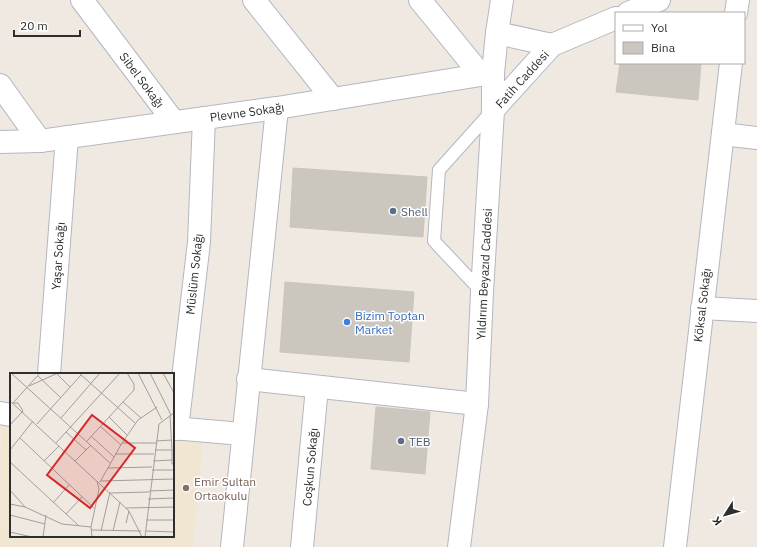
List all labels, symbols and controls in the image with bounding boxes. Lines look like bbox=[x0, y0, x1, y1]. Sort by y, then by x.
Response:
scale bar bbox=[14, 12, 80, 38]
legend bbox=[615, 12, 745, 64]
text: 20 m bbox=[20, 18, 48, 33]
text: Yol bbox=[651, 20, 668, 35]
text: Bina bbox=[651, 40, 676, 55]
street label: Fatih Caddesi bbox=[492, 47, 552, 111]
street label: Sibel Sokağı bbox=[116, 49, 168, 111]
street label: Plevne Sokağı bbox=[209, 99, 285, 125]
place label: Shell bbox=[401, 204, 428, 219]
marker: Shell bbox=[388, 206, 398, 216]
street label: Yıldırım Beyazıd Caddesi bbox=[473, 208, 495, 340]
street label: Yaşar Sokağı bbox=[48, 221, 68, 291]
street label: Müslüm Sokağı bbox=[182, 233, 206, 315]
street label: Köksal Sokağı bbox=[690, 267, 714, 343]
place label: Bizim Toptan Market bbox=[355, 308, 425, 337]
marker: Bizim Toptan Market bbox=[342, 317, 352, 327]
inset map bbox=[10, 373, 174, 537]
street label: Coşkun Sokağı bbox=[299, 427, 321, 507]
place label: TEB bbox=[409, 434, 431, 449]
marker: TEB bbox=[396, 436, 406, 446]
place label: Emir Sultan Ortaokulu bbox=[194, 474, 256, 503]
marker: Emir Sultan Ortaokulu bbox=[181, 483, 191, 493]
north arrow bbox=[705, 495, 745, 535]
text: K bbox=[709, 513, 725, 528]

